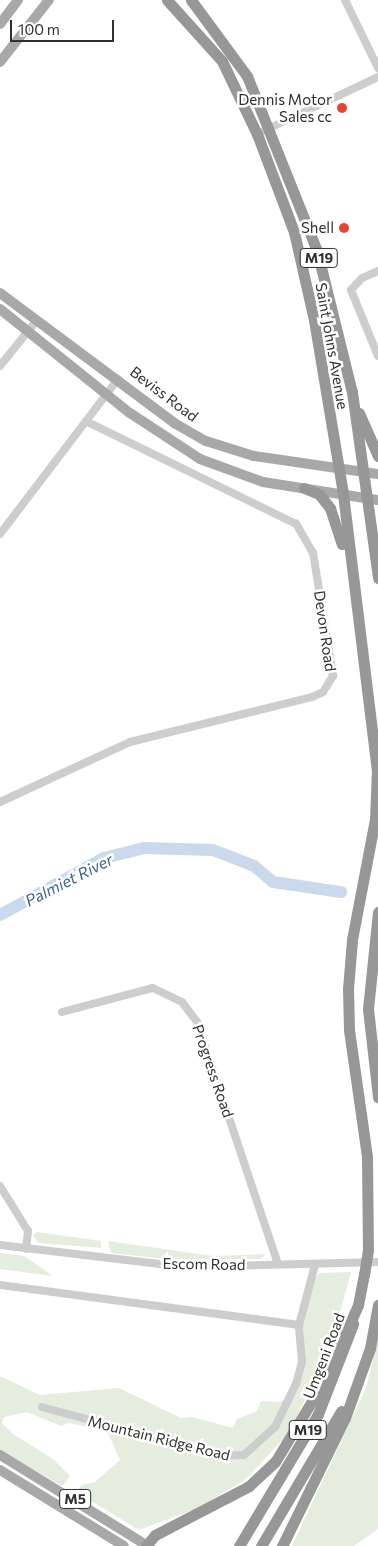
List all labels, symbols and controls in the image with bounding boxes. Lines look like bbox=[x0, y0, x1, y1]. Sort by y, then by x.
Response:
scale bar bbox=[12, 10, 116, 42]
text: 100 m bbox=[18, 20, 60, 38]
place label: Dennis Motor Sales cc bbox=[238, 90, 332, 125]
marker: Dennis Motor Sales cc bbox=[336, 102, 348, 114]
place label: Shell bbox=[301, 219, 334, 237]
marker: Shell bbox=[338, 222, 350, 234]
road number: M19 bbox=[299, 247, 339, 270]
street label: Saint Johns Avenue bbox=[312, 281, 352, 411]
street label: Beviss Road bbox=[126, 363, 202, 425]
street label: Devon Road bbox=[310, 589, 340, 673]
water label: Palmiet River bbox=[22, 850, 116, 910]
street label: Progress Road bbox=[189, 1022, 237, 1120]
street label: Escom Road bbox=[162, 1254, 246, 1274]
street label: Umgeni Road bbox=[299, 1311, 349, 1401]
street label: Mountain Ridge Road bbox=[86, 1412, 232, 1464]
road number: M19 bbox=[288, 1418, 328, 1442]
road number: M5 bbox=[59, 1488, 91, 1510]

